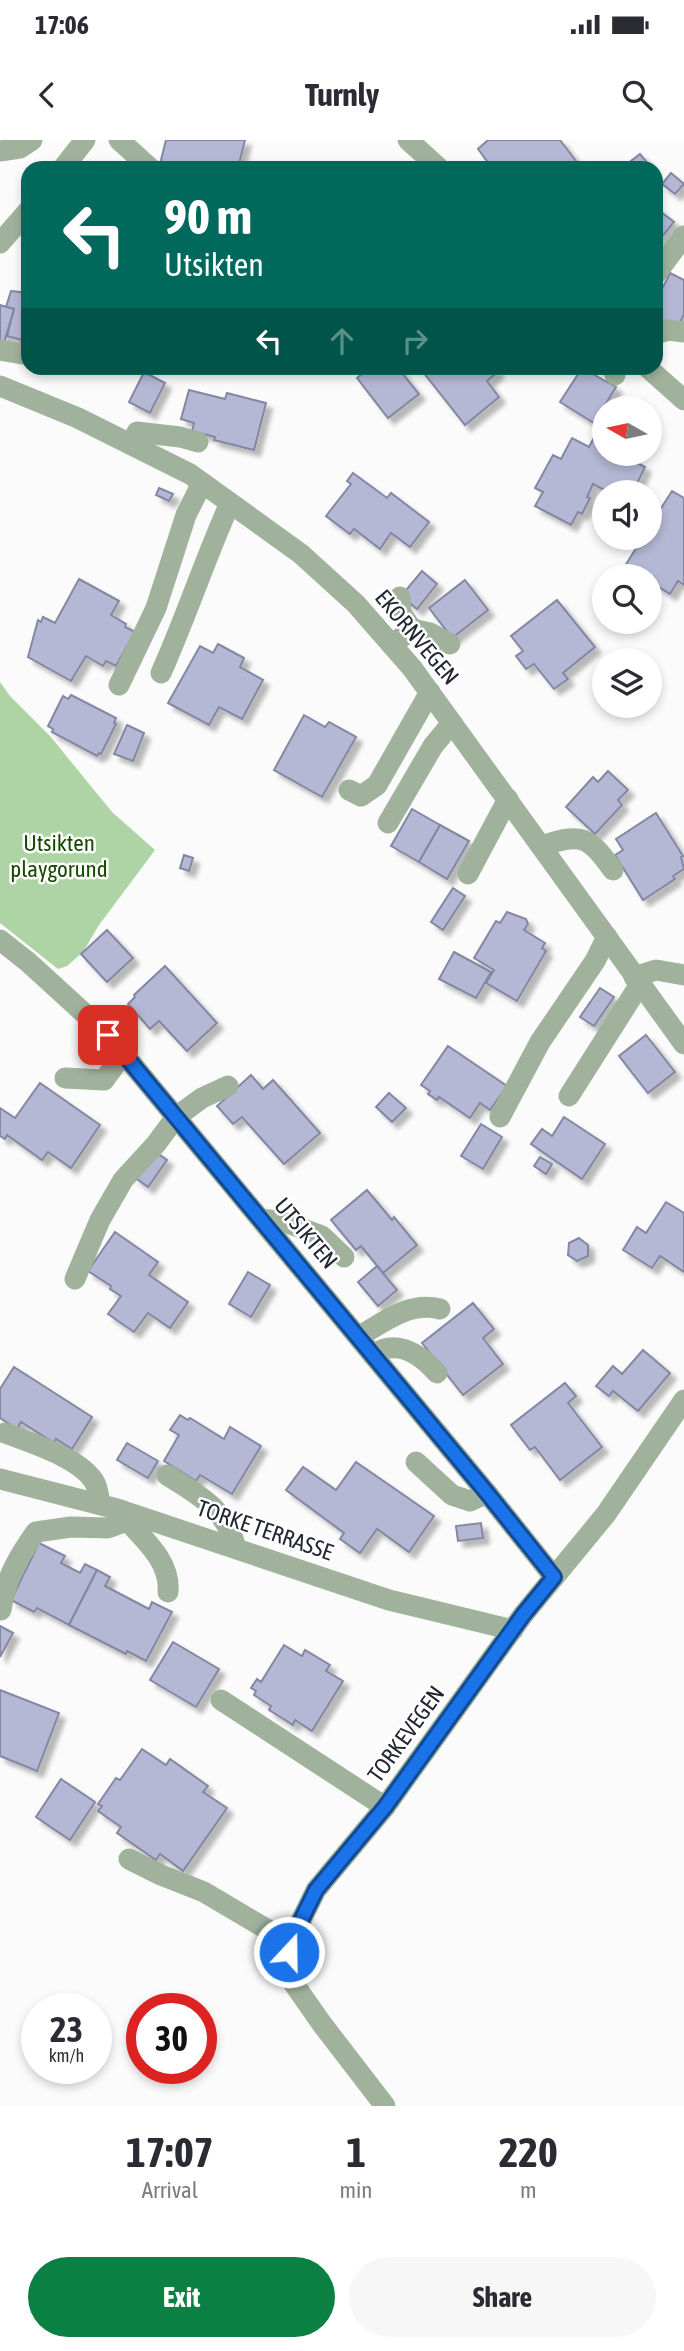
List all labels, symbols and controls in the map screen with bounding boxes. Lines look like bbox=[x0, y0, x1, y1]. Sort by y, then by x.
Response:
text: 17:06 bbox=[35, 10, 89, 40]
icon: back bbox=[28, 76, 66, 114]
text: Turnly bbox=[305, 76, 379, 113]
icon: search bbox=[618, 76, 656, 114]
text: 90 m bbox=[164, 188, 252, 244]
icon: left bbox=[49, 189, 140, 280]
text: Utsikten bbox=[164, 246, 264, 283]
icon: left bbox=[250, 322, 288, 360]
icon: ahead bbox=[323, 322, 361, 360]
icon: right bbox=[396, 322, 434, 360]
north arrow bbox=[592, 396, 662, 466]
map controls bbox=[592, 396, 662, 718]
button: sound bbox=[592, 480, 662, 550]
button: search bbox=[592, 564, 662, 634]
street label: EKORNVEGEN bbox=[370, 584, 464, 690]
button: layers bbox=[592, 648, 662, 718]
park label: Utsikten playgorund bbox=[10, 830, 108, 882]
pin bbox=[78, 1005, 138, 1065]
icon: arrive bbox=[89, 1016, 127, 1054]
street label: UTSIKTEN bbox=[269, 1192, 343, 1274]
street label: TORKE TERRASSE bbox=[194, 1495, 337, 1565]
street label: TORKEVEGEN bbox=[362, 1681, 450, 1787]
position arrow bbox=[252, 1915, 326, 1989]
speed limit sign: 30 bbox=[126, 1993, 217, 2084]
text: 23 bbox=[50, 2009, 83, 2049]
text: km/h bbox=[49, 2045, 84, 2066]
text: 17:07 bbox=[126, 2128, 213, 2176]
text: 1 bbox=[346, 2128, 366, 2176]
text: 220 bbox=[499, 2128, 558, 2176]
text: Arrival bbox=[142, 2177, 198, 2203]
text: min bbox=[340, 2177, 373, 2203]
text: m bbox=[520, 2177, 537, 2203]
button: Exit bbox=[28, 2257, 335, 2337]
button: Share bbox=[349, 2257, 656, 2337]

